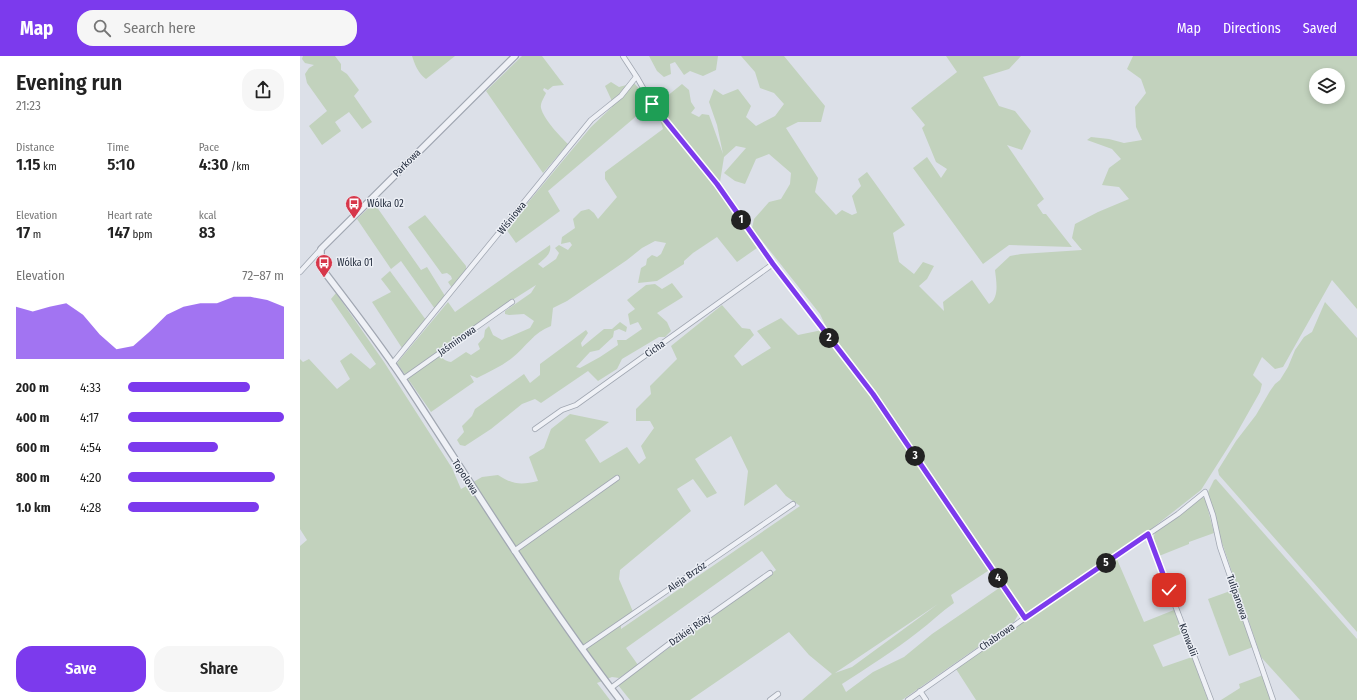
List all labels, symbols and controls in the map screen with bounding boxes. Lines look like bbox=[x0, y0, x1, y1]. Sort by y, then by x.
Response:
search box bbox=[77, 10, 357, 46]
text: Map bbox=[20, 17, 53, 40]
icon: search bbox=[91, 17, 113, 39]
text: Search here bbox=[123, 19, 196, 37]
text: Map bbox=[1177, 20, 1201, 37]
text: Directions bbox=[1223, 20, 1281, 37]
text: Saved bbox=[1303, 20, 1337, 37]
map controls bbox=[1309, 68, 1345, 104]
button: layers bbox=[1309, 68, 1345, 104]
text: Evening run bbox=[16, 69, 122, 96]
button: share bbox=[242, 69, 284, 111]
pin bbox=[635, 87, 669, 121]
icon: arrive bbox=[641, 93, 663, 115]
text: 21:23 bbox=[16, 98, 41, 113]
text: Distance bbox=[16, 141, 55, 154]
text: Time bbox=[107, 141, 129, 154]
text: Pace bbox=[199, 141, 219, 154]
street label: Parkowa bbox=[391, 147, 423, 179]
text: 1.15 bbox=[16, 154, 41, 175]
text: 5:10 bbox=[107, 154, 135, 175]
text: 4:30 bbox=[199, 154, 229, 175]
text: km bbox=[41, 160, 57, 173]
text: /km bbox=[229, 160, 250, 173]
bus stop icon: Wólka 02 bbox=[344, 194, 364, 219]
place label: Wólka 02 bbox=[367, 198, 404, 210]
street label: Wiśniowa bbox=[495, 199, 529, 237]
text: Elevation bbox=[16, 209, 57, 222]
text: Heart rate bbox=[107, 209, 153, 222]
text: kcal bbox=[199, 209, 216, 222]
pin: 1 bbox=[731, 210, 751, 230]
text: 1 bbox=[739, 213, 743, 226]
text: 17 bbox=[16, 222, 30, 243]
text: 147 bbox=[107, 222, 130, 243]
text: 83 bbox=[199, 222, 216, 243]
text: m bbox=[30, 228, 41, 241]
text: bpm bbox=[130, 228, 153, 241]
bus stop icon: Wólka 01 bbox=[314, 253, 334, 278]
place label: Wólka 01 bbox=[337, 257, 373, 269]
text: Elevation bbox=[16, 268, 65, 283]
text: 72–87 m bbox=[242, 268, 284, 283]
street label: Jaśminowa bbox=[436, 323, 478, 359]
pin: 2 bbox=[819, 328, 839, 348]
text: 2 bbox=[826, 331, 832, 344]
street label: Cicha bbox=[643, 338, 668, 360]
text: 200 m bbox=[16, 380, 49, 395]
text: 4:33 bbox=[80, 380, 101, 395]
text: 400 m bbox=[16, 410, 50, 425]
text: 4:17 bbox=[80, 410, 99, 425]
text: 600 m bbox=[16, 440, 50, 455]
text: 4:54 bbox=[80, 440, 101, 455]
pin: 3 bbox=[905, 446, 925, 466]
text: 3 bbox=[912, 449, 918, 462]
street label: Topolowa bbox=[449, 457, 481, 497]
text: 800 m bbox=[16, 470, 50, 485]
text: 4:20 bbox=[80, 470, 102, 485]
text: 1.0 km bbox=[16, 500, 51, 515]
text: 4:28 bbox=[80, 500, 101, 515]
pin: 5 bbox=[1096, 553, 1116, 573]
text: 5 bbox=[1103, 556, 1109, 569]
street label: Aleja Brzóz bbox=[665, 559, 709, 595]
pin: 4 bbox=[988, 568, 1008, 588]
text: 4 bbox=[995, 571, 1001, 584]
pin bbox=[1152, 573, 1186, 607]
street label: Tulipanowa bbox=[1224, 573, 1250, 621]
icon: check bbox=[1158, 579, 1180, 601]
street label: Dzikiej Róży bbox=[667, 611, 714, 649]
street label: Chabrowa bbox=[977, 620, 1017, 653]
street label: Konwalii bbox=[1176, 622, 1200, 658]
button: Save bbox=[16, 646, 146, 692]
button: Share bbox=[154, 646, 284, 692]

